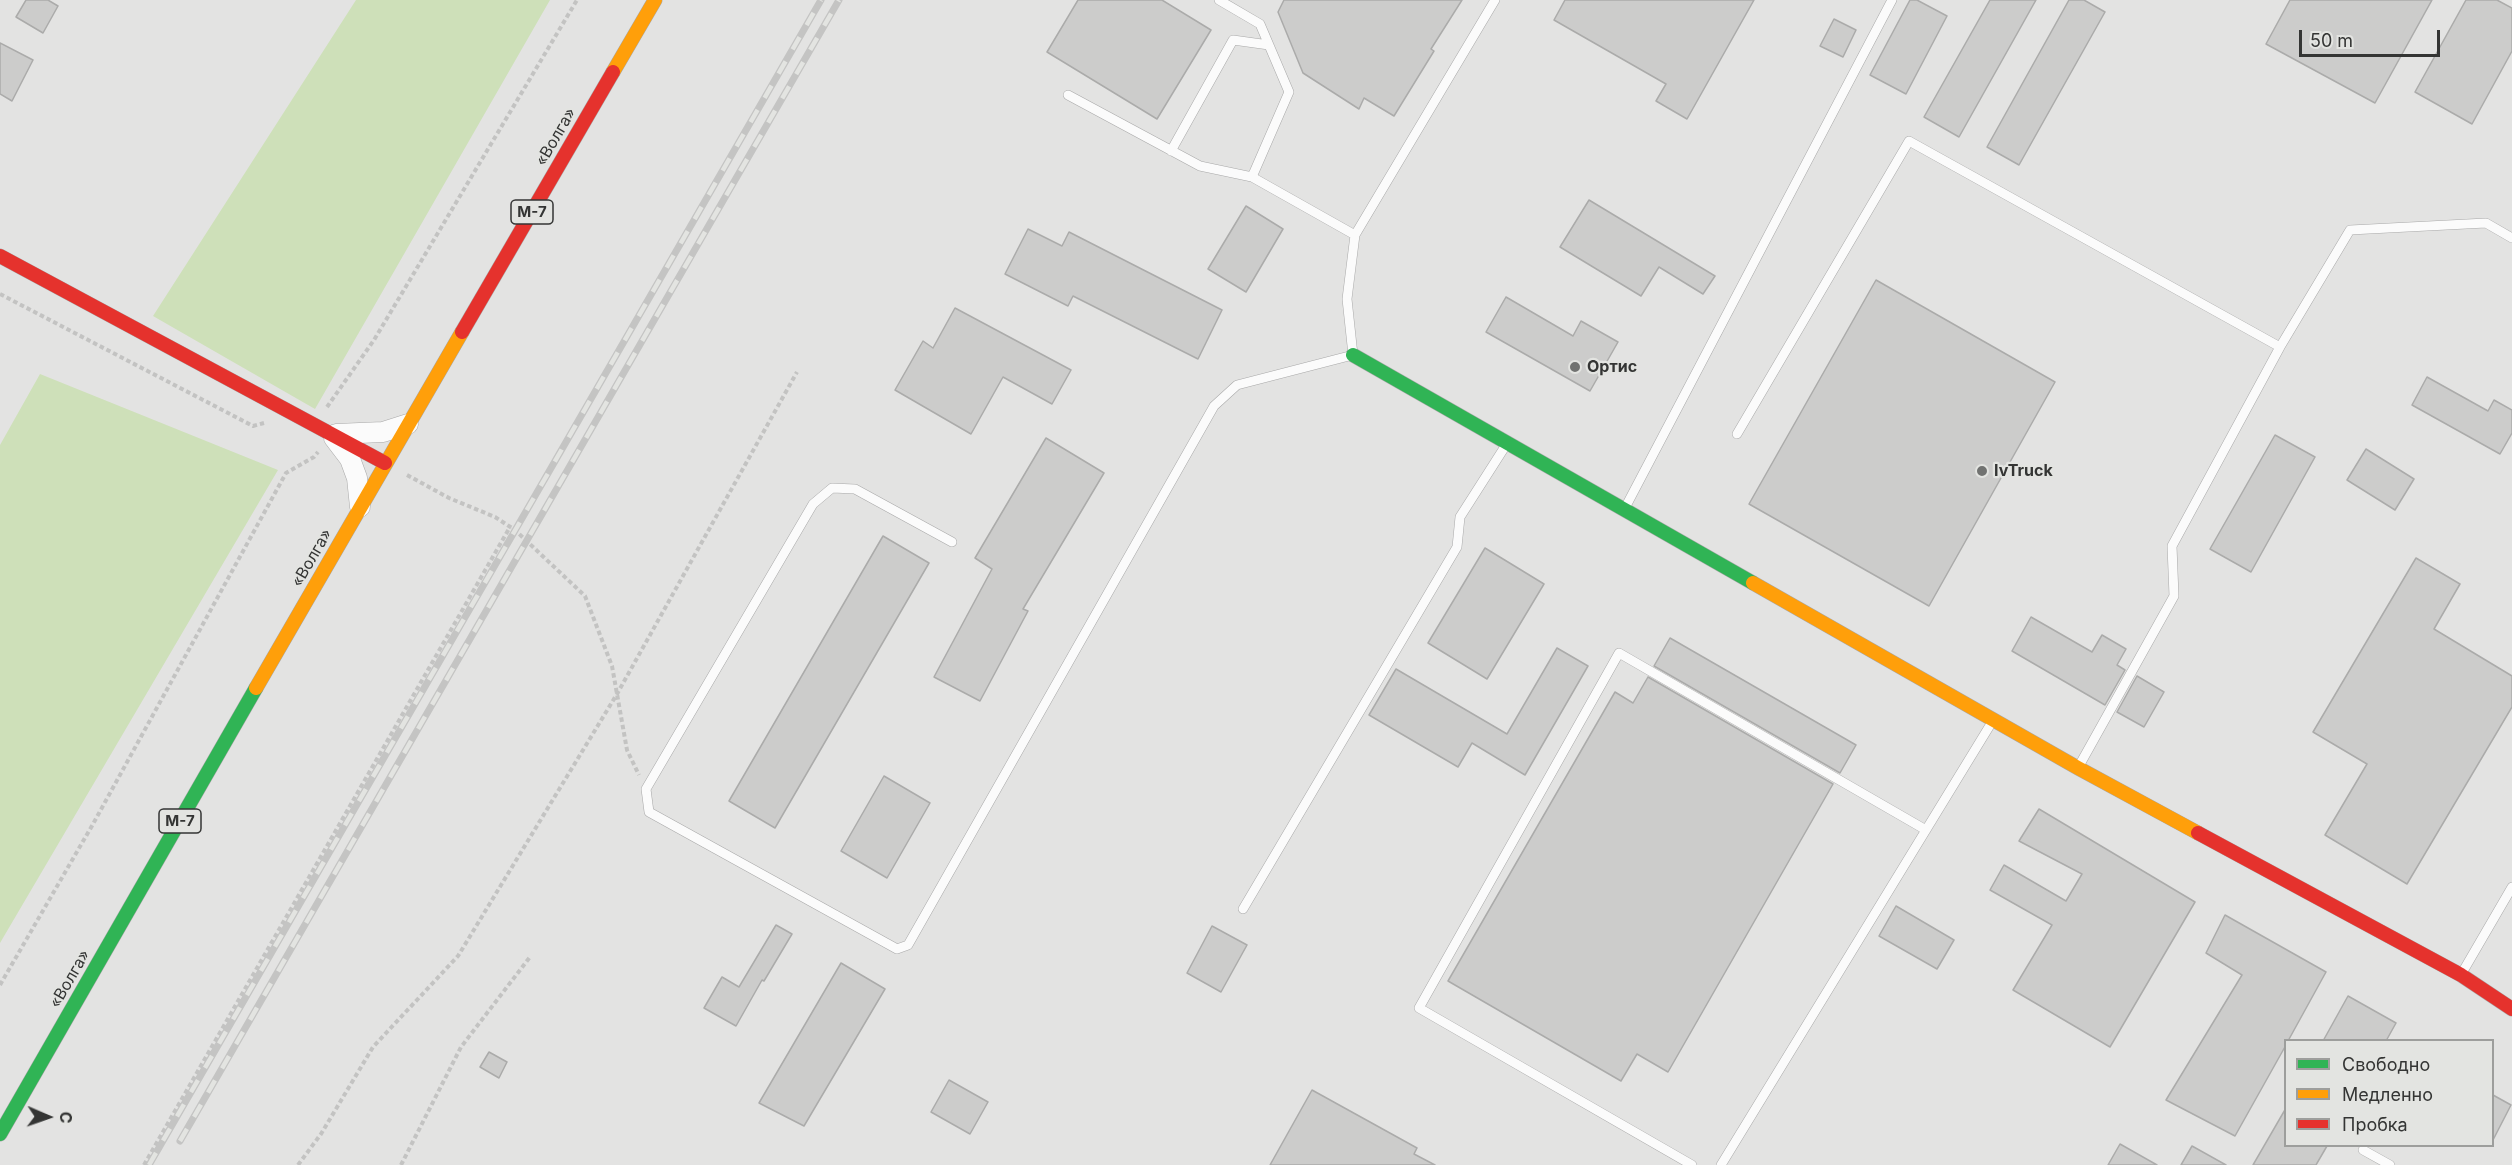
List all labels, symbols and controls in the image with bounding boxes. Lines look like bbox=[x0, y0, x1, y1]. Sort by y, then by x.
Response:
scale bar bbox=[2302, 18, 2443, 56]
text: 50 m bbox=[2310, 30, 2353, 51]
street label: «Волга» bbox=[532, 105, 580, 169]
road number: М-7 bbox=[511, 200, 553, 224]
place label: Ортис bbox=[1587, 357, 1637, 377]
marker: Ортис bbox=[1568, 360, 1582, 374]
place label: IvTruck bbox=[1994, 461, 2053, 481]
marker: IvTruck bbox=[1975, 464, 1989, 478]
street label: «Волга» bbox=[288, 526, 336, 590]
road number: М-7 bbox=[159, 809, 201, 833]
street label: «Волга» bbox=[46, 947, 94, 1011]
legend bbox=[2284, 1039, 2494, 1147]
text: Свободно bbox=[2342, 1054, 2430, 1075]
text: Медленно bbox=[2342, 1084, 2433, 1105]
north arrow bbox=[18, 1087, 78, 1147]
text: С bbox=[56, 1111, 76, 1124]
text: Пробка bbox=[2342, 1114, 2408, 1135]

